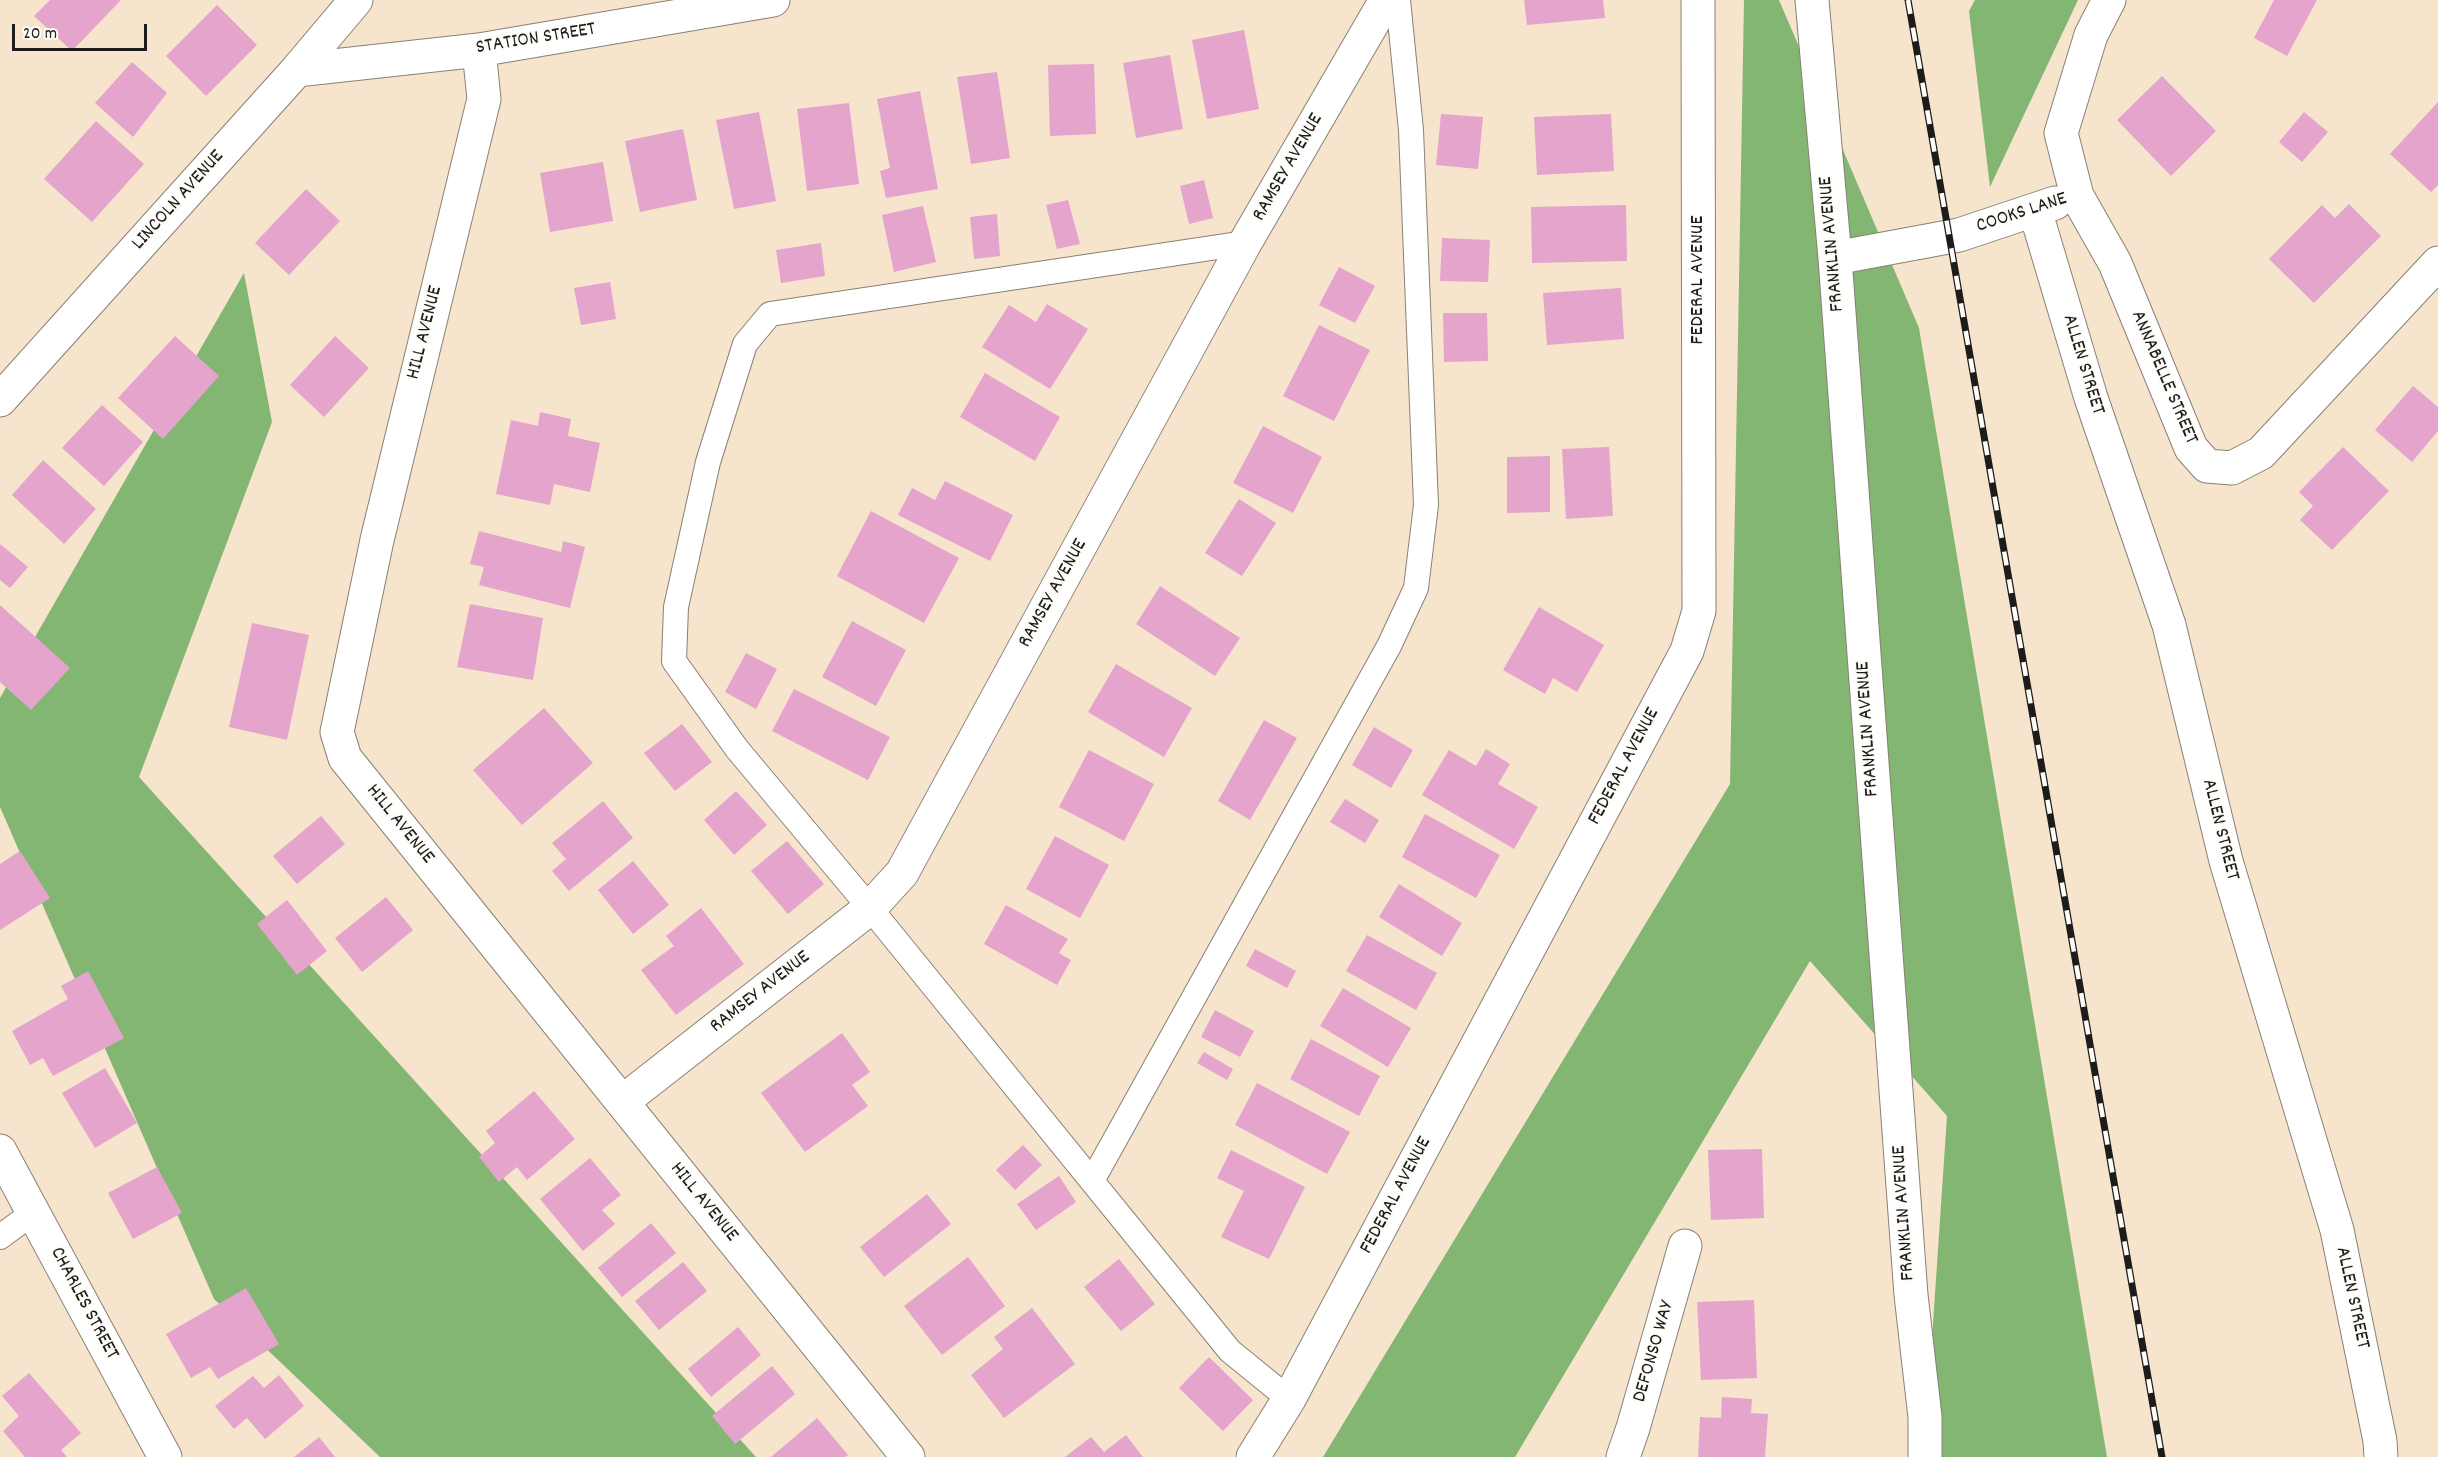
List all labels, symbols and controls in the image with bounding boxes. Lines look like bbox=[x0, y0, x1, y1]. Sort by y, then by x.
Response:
scale bar bbox=[15, 12, 150, 50]
street label: STATION STREET bbox=[475, 19, 597, 61]
text: 20 m bbox=[23, 22, 57, 47]
street label: RAMSEY AVENUE bbox=[1249, 110, 1329, 226]
street label: LINCOLN AVENUE bbox=[128, 146, 230, 256]
street label: FRANKLIN AVENUE bbox=[1815, 175, 1851, 313]
street label: COOKS LANE bbox=[1974, 188, 2070, 240]
street label: FEDERAL AVENUE bbox=[1687, 215, 1711, 345]
street label: HILL AVENUE bbox=[403, 284, 449, 382]
street label: ANNABELLE STREET bbox=[2124, 308, 2202, 448]
street label: ALLEN STREET bbox=[2055, 312, 2109, 418]
street label: RAMSEY AVENUE bbox=[1014, 536, 1094, 652]
street label: FRANKLIN AVENUE bbox=[1852, 660, 1886, 798]
street label: FEDERAL AVENUE bbox=[1584, 704, 1666, 830]
street label: ALLEN STREET bbox=[2195, 777, 2243, 883]
street label: HILL AVENUE bbox=[360, 780, 438, 870]
street label: RAMSEY AVENUE bbox=[706, 946, 816, 1040]
street label: FEDERAL AVENUE bbox=[1356, 1133, 1438, 1259]
street label: FRANKLIN AVENUE bbox=[1888, 1144, 1922, 1282]
street label: HILL AVENUE bbox=[664, 1158, 742, 1248]
street label: CHARLES STREET bbox=[43, 1244, 123, 1364]
street label: ALLEN STREET bbox=[2328, 1245, 2374, 1351]
street label: DEFONSO WAY bbox=[1629, 1299, 1681, 1405]

